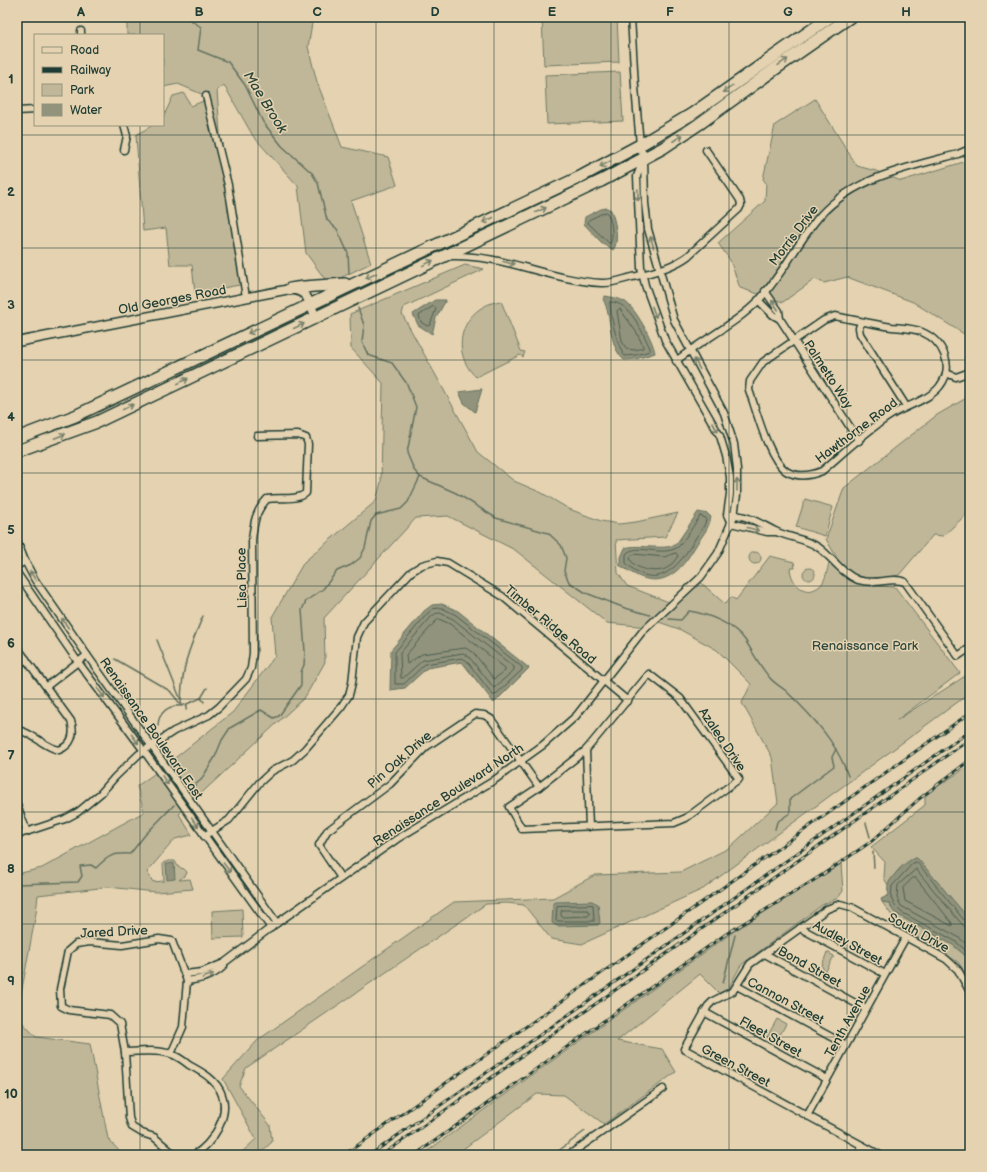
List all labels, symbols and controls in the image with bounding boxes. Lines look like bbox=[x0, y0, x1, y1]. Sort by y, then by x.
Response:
text: A bbox=[76, 4, 85, 20]
text: B bbox=[194, 4, 204, 20]
text: C bbox=[312, 4, 322, 20]
text: D bbox=[430, 4, 440, 20]
text: E bbox=[548, 4, 557, 20]
text: F bbox=[666, 4, 674, 20]
text: G bbox=[783, 4, 793, 20]
text: H bbox=[901, 4, 911, 20]
legend bbox=[34, 34, 164, 126]
text: Road bbox=[70, 43, 99, 58]
one-way arrow bbox=[778, 58, 789, 67]
text: Railway bbox=[70, 63, 112, 78]
water label: Mae Brook bbox=[240, 68, 292, 137]
text: 1 bbox=[8, 71, 14, 87]
text: Park bbox=[70, 83, 94, 98]
one-way arrow bbox=[722, 85, 733, 93]
text: Water bbox=[70, 103, 102, 118]
one-way arrow bbox=[672, 134, 683, 142]
one-way arrow bbox=[599, 160, 611, 168]
text: 2 bbox=[7, 184, 15, 200]
one-way arrow bbox=[634, 188, 642, 201]
street label: Morris Drive bbox=[766, 202, 822, 269]
one-way arrow bbox=[535, 206, 547, 213]
one-way arrow bbox=[482, 217, 494, 224]
one-way arrow bbox=[647, 236, 655, 249]
one-way arrow bbox=[422, 259, 434, 266]
one-way arrow bbox=[502, 259, 515, 267]
one-way arrow bbox=[365, 273, 377, 280]
street label: Old Georges Road bbox=[117, 282, 227, 318]
text: 3 bbox=[7, 297, 15, 313]
one-way arrow bbox=[770, 299, 779, 310]
one-way arrow bbox=[651, 306, 659, 318]
one-way arrow bbox=[292, 322, 304, 329]
one-way arrow bbox=[247, 328, 259, 335]
street label: Palmetto Way bbox=[800, 337, 856, 412]
one-way arrow bbox=[692, 358, 700, 370]
one-way arrow bbox=[177, 377, 189, 384]
street label: Hawthorne Road bbox=[812, 395, 901, 467]
one-way arrow bbox=[122, 403, 134, 410]
text: 4 bbox=[7, 409, 15, 425]
one-way arrow bbox=[711, 421, 719, 433]
one-way arrow bbox=[53, 432, 65, 440]
one-way arrow bbox=[733, 479, 741, 492]
text: 5 bbox=[7, 522, 15, 538]
one-way arrow bbox=[746, 525, 759, 533]
street label: Lisa Place bbox=[233, 547, 251, 609]
one-way arrow bbox=[29, 570, 37, 582]
street label: Timber Ridge Road bbox=[501, 582, 599, 668]
one-way arrow bbox=[61, 618, 69, 629]
text: 6 bbox=[7, 635, 15, 651]
park label: Renaissance Park bbox=[812, 638, 919, 654]
street label: Renaissance Boulevard East bbox=[96, 655, 206, 803]
one-way arrow bbox=[97, 687, 105, 698]
street label: Azalea Drive bbox=[695, 705, 749, 775]
street label: Pin Oak Drive bbox=[364, 727, 435, 792]
one-way arrow bbox=[131, 733, 139, 744]
street label: Renaissance Boulevard North bbox=[370, 740, 527, 850]
text: 7 bbox=[7, 748, 15, 764]
one-way arrow bbox=[161, 774, 169, 785]
one-way arrow bbox=[191, 817, 199, 828]
text: 8 bbox=[7, 861, 15, 877]
one-way arrow bbox=[223, 862, 231, 873]
street label: South Drive bbox=[885, 909, 952, 956]
street label: Audley Street bbox=[810, 917, 885, 969]
street label: Jared Drive bbox=[80, 922, 148, 942]
street label: Bond Street bbox=[775, 943, 844, 991]
one-way arrow bbox=[202, 972, 214, 980]
text: 9 bbox=[7, 973, 15, 989]
street label: Cannon Street bbox=[744, 974, 827, 1028]
street label: Tenth Avenue bbox=[822, 982, 874, 1060]
street label: Fleet Street bbox=[736, 1013, 805, 1061]
street label: Green Street bbox=[698, 1041, 773, 1091]
text: 10 bbox=[4, 1086, 18, 1102]

